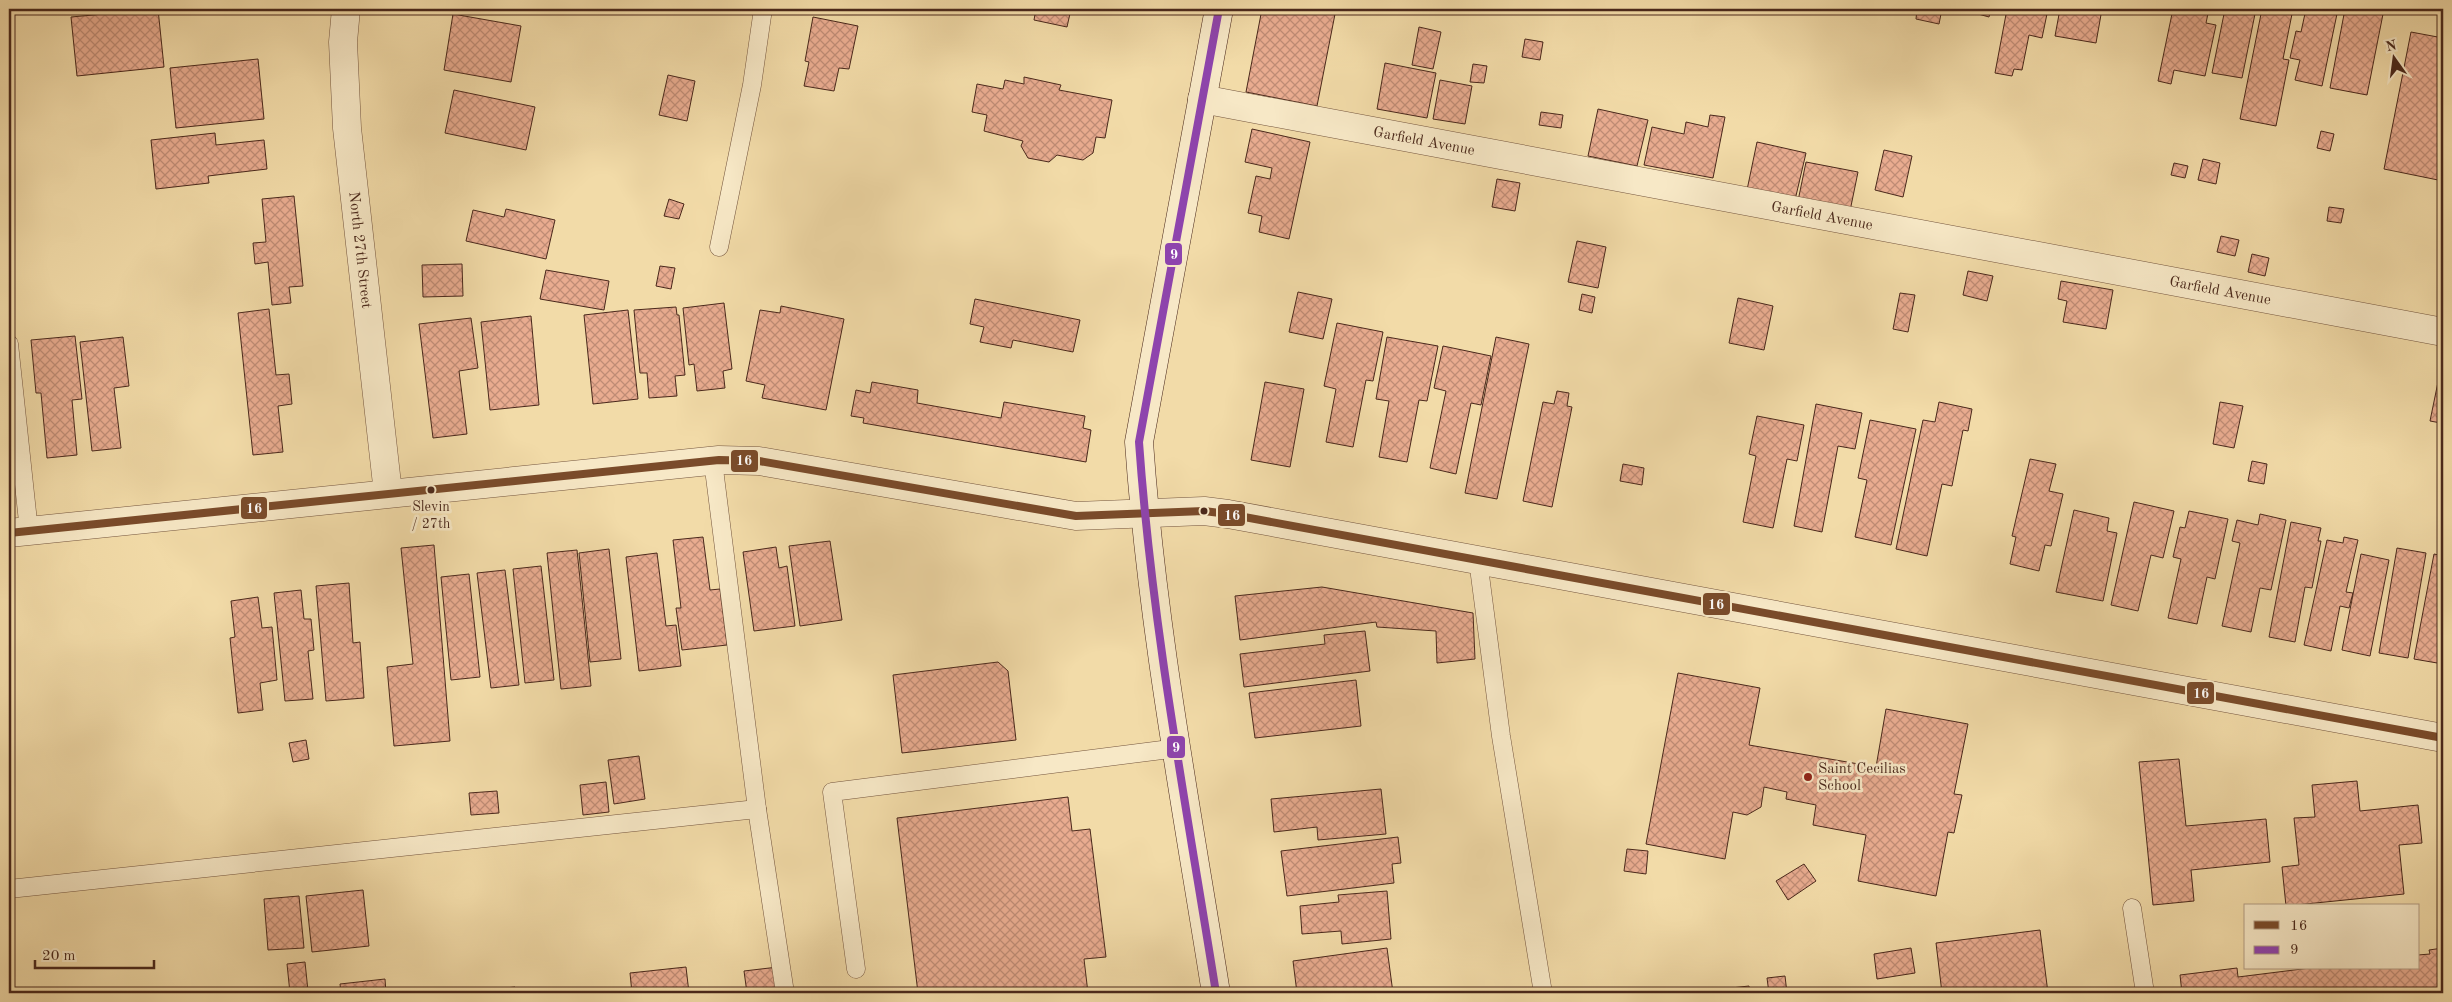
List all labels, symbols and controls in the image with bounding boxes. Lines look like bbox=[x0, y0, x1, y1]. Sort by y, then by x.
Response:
north arrow bbox=[2370, 32, 2420, 82]
text: N bbox=[2384, 38, 2398, 54]
street label: Garfield Avenue bbox=[1372, 125, 1476, 159]
street label: North 27th Street bbox=[345, 191, 373, 309]
street label: Garfield Avenue bbox=[1770, 200, 1874, 234]
line badge: 9 bbox=[1164, 242, 1183, 266]
text: 9 bbox=[1170, 248, 1178, 262]
street label: Garfield Avenue bbox=[2168, 275, 2272, 309]
line badge: 16 bbox=[730, 449, 759, 473]
text: 16 bbox=[736, 454, 752, 468]
marker: Slevin / 27th bbox=[426, 485, 436, 495]
line badge: 16 bbox=[240, 496, 268, 520]
place label: Slevin / 27th bbox=[412, 500, 451, 531]
text: 16 bbox=[246, 502, 262, 516]
line badge: 16 bbox=[1217, 503, 1246, 527]
unlabelled marker bbox=[1199, 506, 1209, 516]
text: 16 bbox=[1224, 509, 1240, 523]
line badge: 16 bbox=[1702, 592, 1731, 616]
text: 16 bbox=[1708, 598, 1724, 612]
line badge: 16 bbox=[2186, 681, 2215, 705]
text: 16 bbox=[2193, 687, 2209, 701]
line badge: 9 bbox=[1166, 735, 1186, 759]
text: 9 bbox=[1172, 741, 1180, 755]
place label: Saint Cecilias School bbox=[1818, 762, 1906, 794]
marker: Saint Cecilias School bbox=[1802, 771, 1814, 783]
legend bbox=[2244, 904, 2420, 970]
text: 16 bbox=[2290, 919, 2307, 934]
scale bar bbox=[35, 937, 154, 969]
text: 9 bbox=[2290, 943, 2299, 958]
text: 20 m bbox=[42, 949, 76, 964]

